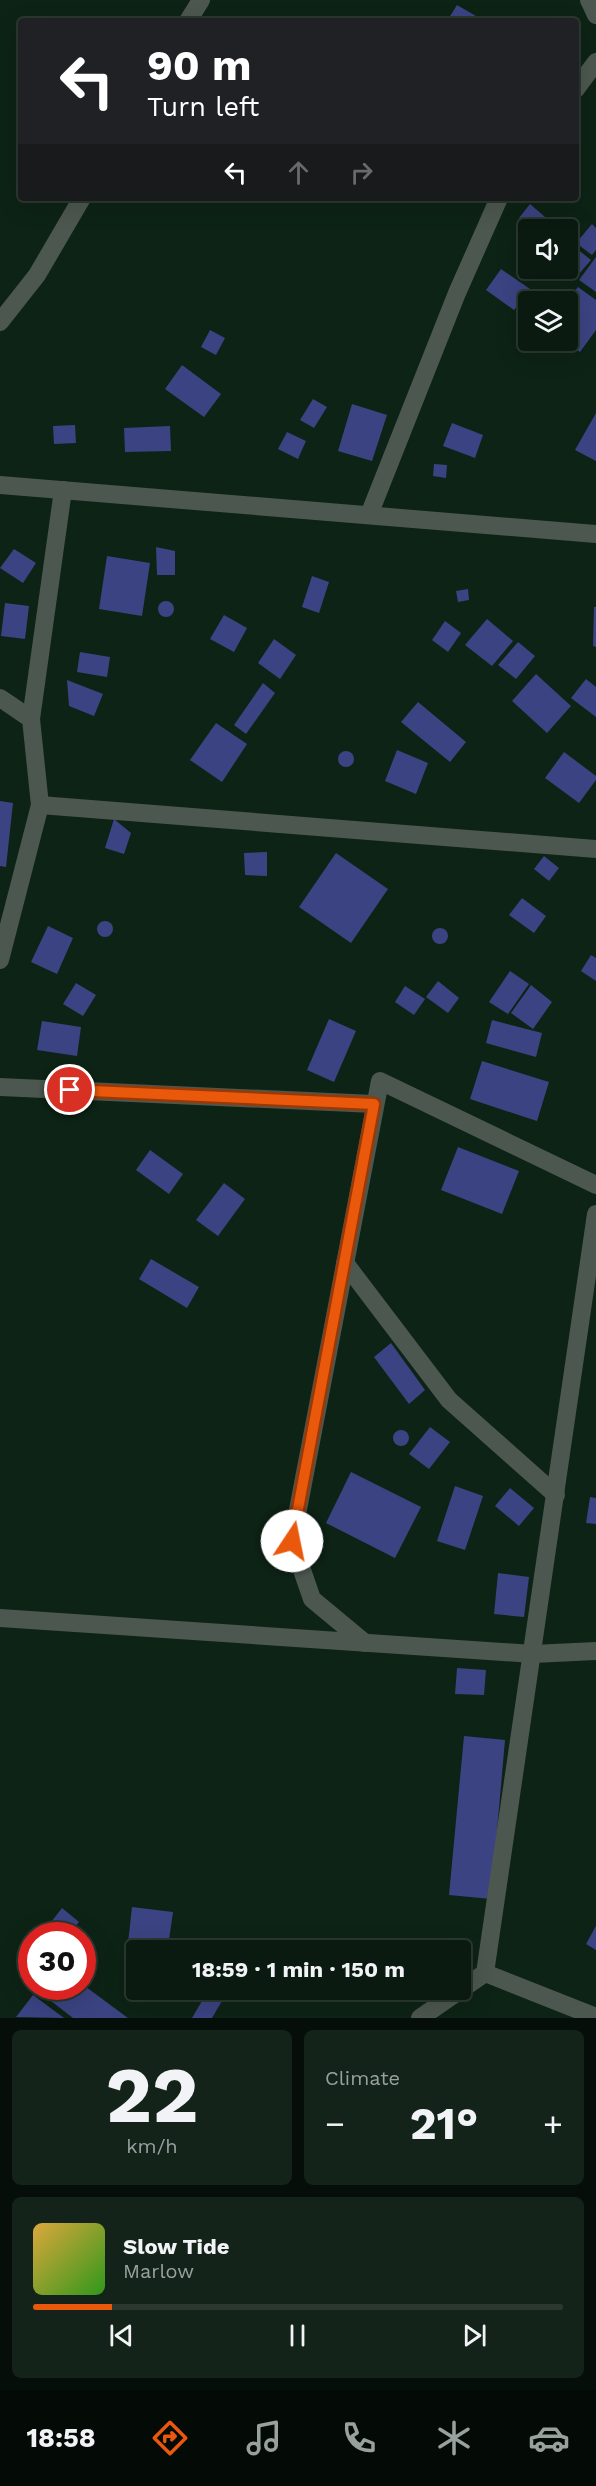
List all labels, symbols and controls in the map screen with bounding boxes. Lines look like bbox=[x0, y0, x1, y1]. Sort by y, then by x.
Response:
text: 90 m bbox=[147, 41, 251, 90]
icon: left bbox=[48, 42, 126, 120]
text: Turn left bbox=[147, 91, 259, 123]
icon: left bbox=[219, 156, 252, 189]
icon: ahead bbox=[282, 156, 315, 189]
icon: right bbox=[345, 156, 378, 189]
map controls bbox=[518, 219, 578, 351]
button: sound bbox=[518, 219, 578, 279]
button: layers bbox=[518, 291, 578, 351]
pin bbox=[44, 1064, 95, 1115]
icon: arrive bbox=[53, 1073, 86, 1106]
position arrow bbox=[260, 1509, 324, 1573]
speed limit sign: 30 bbox=[18, 1922, 96, 2000]
text: 18:59 · 1 min · 150 m bbox=[192, 1957, 405, 1982]
text: 22 bbox=[106, 2049, 198, 2141]
text: Climate bbox=[325, 2066, 400, 2090]
text: 21° bbox=[410, 2097, 478, 2150]
text: − bbox=[325, 2104, 345, 2143]
text: + bbox=[543, 2104, 563, 2143]
text: km/h bbox=[126, 2134, 178, 2158]
text: Slow Tide bbox=[123, 2234, 230, 2259]
text: Marlow bbox=[123, 2259, 194, 2283]
icon: previous bbox=[105, 2319, 138, 2352]
icon: pause bbox=[281, 2319, 314, 2352]
icon: next bbox=[458, 2319, 491, 2352]
icon: directions bbox=[149, 2417, 191, 2459]
icon: music bbox=[243, 2417, 285, 2459]
icon: phone bbox=[338, 2417, 380, 2459]
icon: climate bbox=[433, 2417, 475, 2459]
icon: car bbox=[528, 2417, 570, 2459]
text: 18:58 bbox=[26, 2422, 96, 2454]

